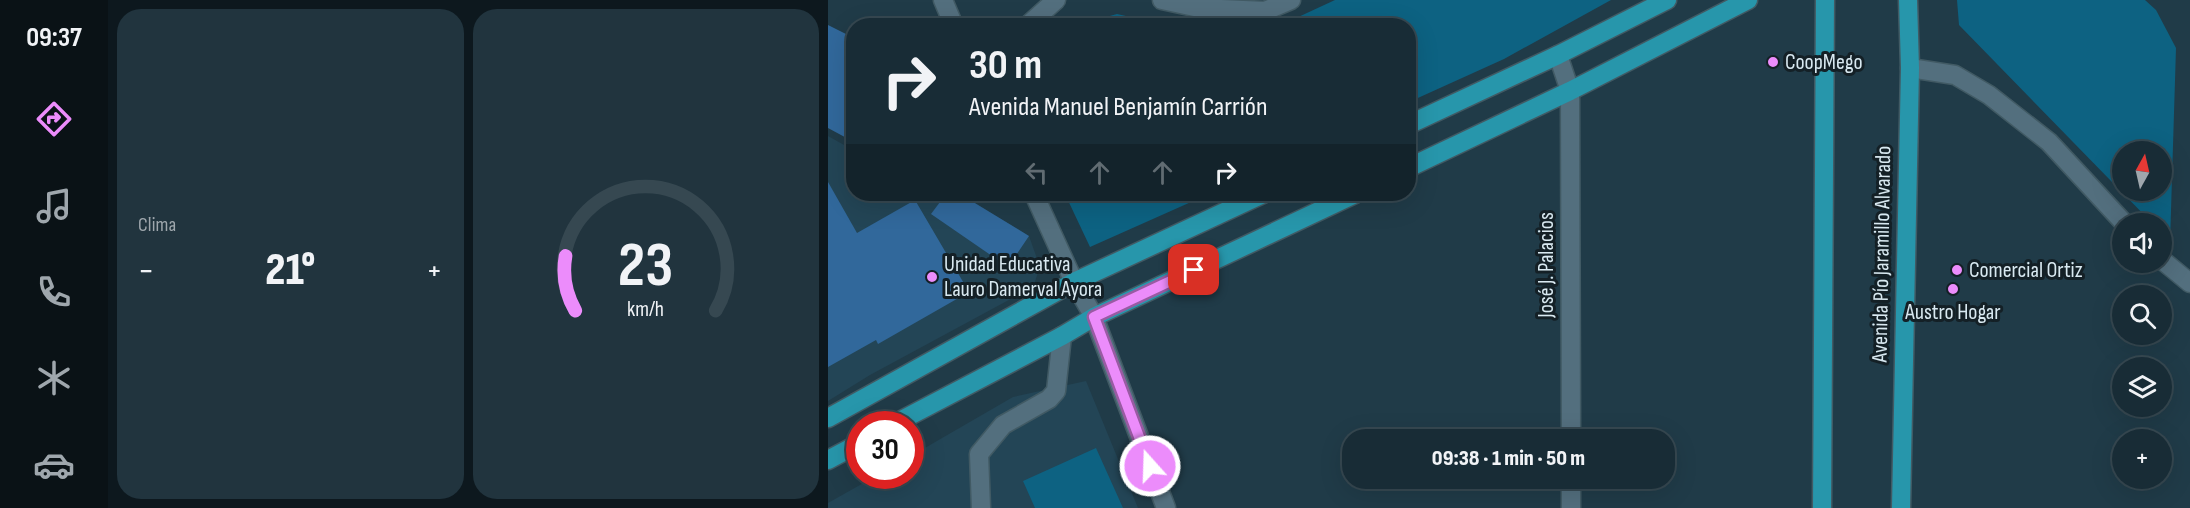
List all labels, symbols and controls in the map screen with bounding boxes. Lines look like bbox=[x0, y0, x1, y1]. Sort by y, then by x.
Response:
text: 09:37 bbox=[26, 22, 82, 54]
text: 30 m bbox=[969, 40, 1042, 91]
icon: right bbox=[870, 42, 948, 120]
place label: CoopMego bbox=[1785, 49, 1863, 76]
marker: CoopMego bbox=[1766, 55, 1780, 69]
text: Avenida Manuel Benjamín Carrión bbox=[969, 91, 1267, 123]
icon: directions bbox=[33, 98, 75, 140]
north arrow bbox=[2112, 141, 2172, 201]
map controls bbox=[2112, 141, 2172, 489]
street label: Avenida Pío Jaramillo Alvarado bbox=[1867, 145, 1897, 364]
icon: left bbox=[1020, 156, 1053, 189]
icon: ahead bbox=[1083, 156, 1116, 189]
icon: ahead bbox=[1146, 156, 1179, 189]
icon: right bbox=[1209, 156, 1242, 189]
icon: music bbox=[33, 185, 75, 227]
street label: José J. Palacios bbox=[1533, 212, 1560, 319]
text: Clima bbox=[138, 213, 176, 237]
button: sound bbox=[2112, 213, 2172, 273]
text: 23 bbox=[618, 229, 673, 304]
text: 21° bbox=[265, 243, 315, 298]
pin bbox=[1168, 244, 1219, 295]
text: − bbox=[138, 251, 154, 291]
text: + bbox=[426, 251, 443, 291]
place label: Unidad Educativa Lauro Damerval Ayora bbox=[944, 251, 1102, 303]
icon: arrive bbox=[1177, 253, 1210, 286]
place label: Comercial Ortiz bbox=[1969, 257, 2083, 284]
marker: Comercial Ortiz bbox=[1950, 263, 1964, 277]
marker: Unidad Educativa Lauro Damerval Ayora bbox=[925, 270, 939, 284]
icon: phone bbox=[33, 271, 75, 313]
marker: Austro Hogar bbox=[1946, 282, 1960, 296]
button: search bbox=[2112, 285, 2172, 345]
text: km/h bbox=[627, 297, 664, 322]
place label: Austro Hogar bbox=[1904, 299, 2001, 326]
icon: climate bbox=[33, 357, 75, 399]
button: layers bbox=[2112, 357, 2172, 417]
speed limit sign: 30 bbox=[846, 411, 924, 489]
button: + bbox=[2112, 429, 2172, 489]
position arrow bbox=[1118, 434, 1182, 498]
icon: car bbox=[33, 444, 75, 486]
text: 09:38 · 1 min · 50 m bbox=[1432, 445, 1585, 472]

